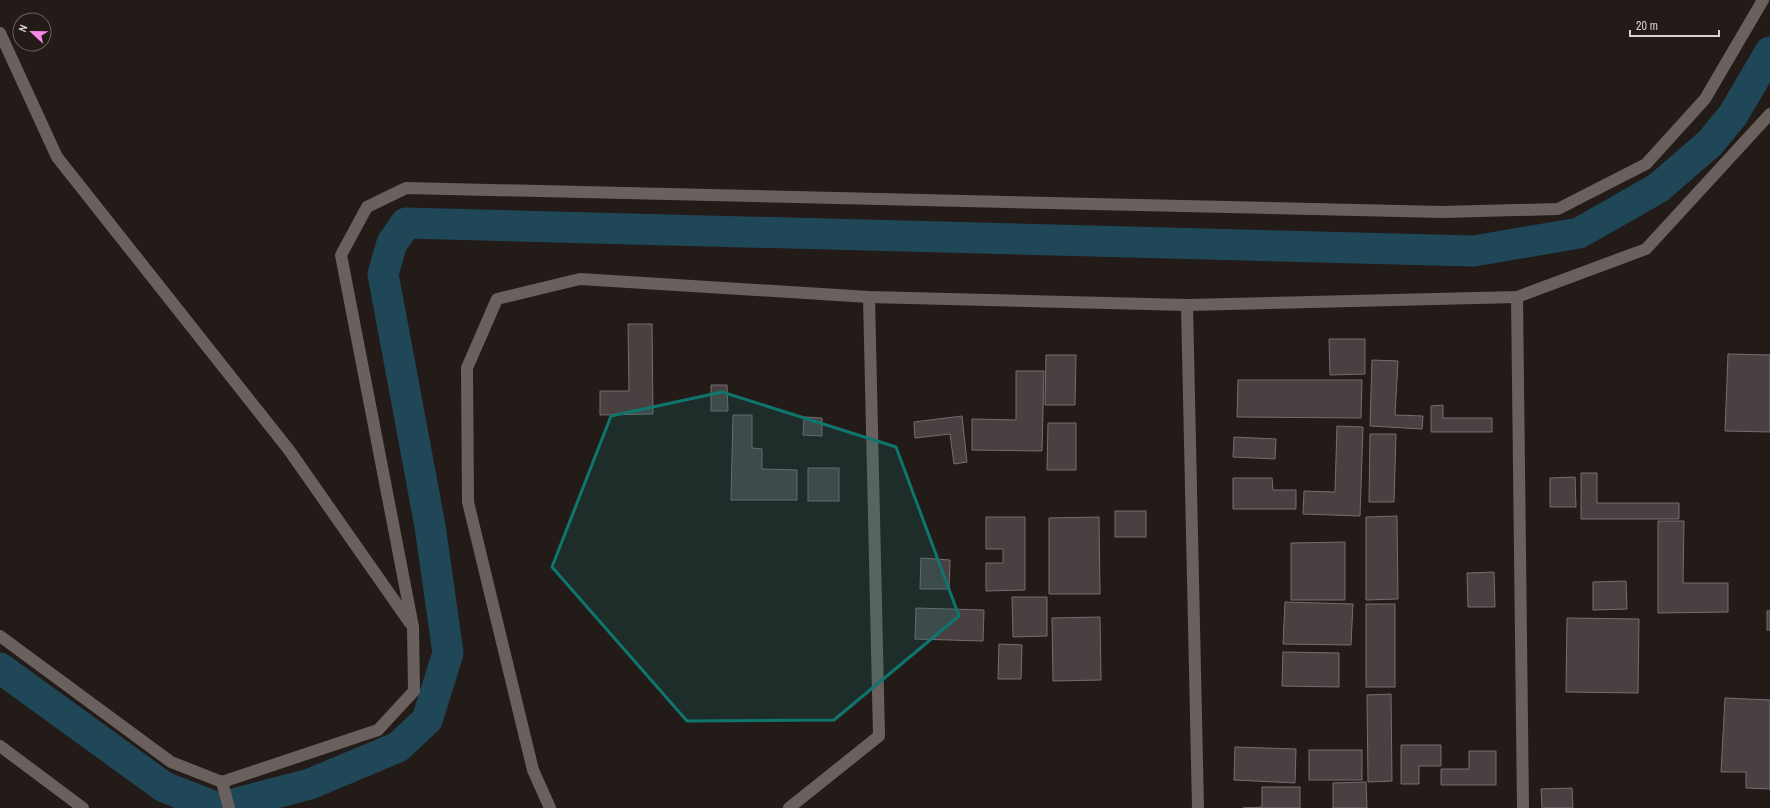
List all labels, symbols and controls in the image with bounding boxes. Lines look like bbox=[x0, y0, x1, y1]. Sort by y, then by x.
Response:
north arrow bbox=[12, 12, 52, 52]
scale bar bbox=[1630, 12, 1719, 38]
text: 20 m bbox=[1636, 18, 1658, 34]
text: N bbox=[15, 23, 30, 34]

